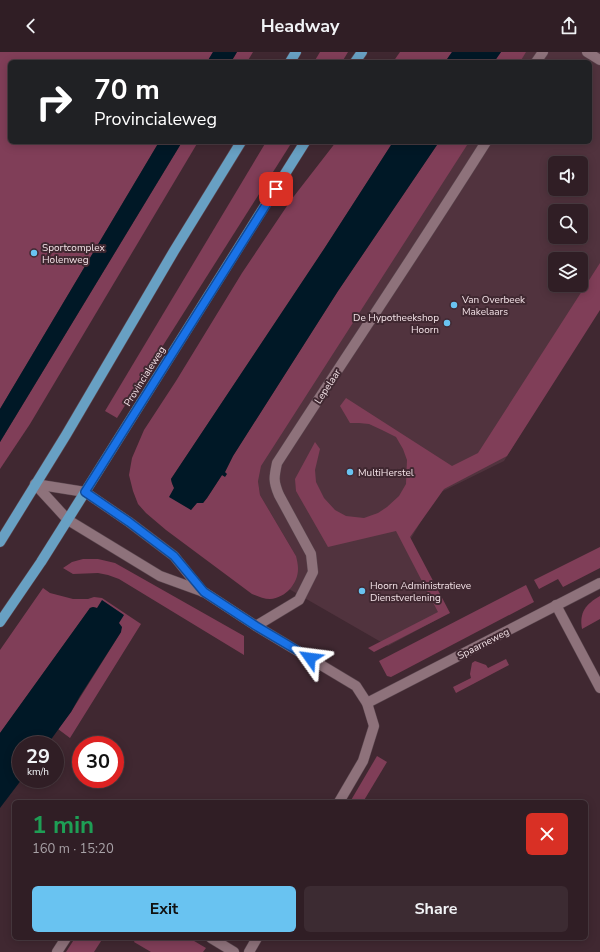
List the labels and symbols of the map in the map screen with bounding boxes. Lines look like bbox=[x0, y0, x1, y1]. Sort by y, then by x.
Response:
pin bbox=[259, 172, 293, 206]
place label: Sportcomplex Holenweg bbox=[42, 241, 106, 267]
marker: Sportcomplex Holenweg bbox=[29, 248, 39, 258]
place label: Van Overbeek Makelaars bbox=[461, 293, 526, 319]
marker: Van Overbeek Makelaars bbox=[449, 300, 459, 310]
place label: De Hypotheekshop Hoorn bbox=[353, 311, 439, 337]
marker: De Hypotheekshop Hoorn bbox=[442, 318, 452, 328]
street label: Provincialeweg bbox=[121, 344, 169, 409]
street label: Lepelaar bbox=[311, 366, 345, 407]
place label: MultiHerstel bbox=[358, 466, 414, 480]
marker: MultiHerstel bbox=[345, 467, 355, 477]
place label: Hoorn Administratieve Dienstverlening bbox=[370, 579, 471, 605]
marker: Hoorn Administratieve Dienstverlening bbox=[357, 586, 367, 596]
street label: Spaarneweg bbox=[455, 625, 512, 663]
position arrow bbox=[289, 637, 331, 679]
speed limit sign: 30 bbox=[72, 736, 124, 788]

